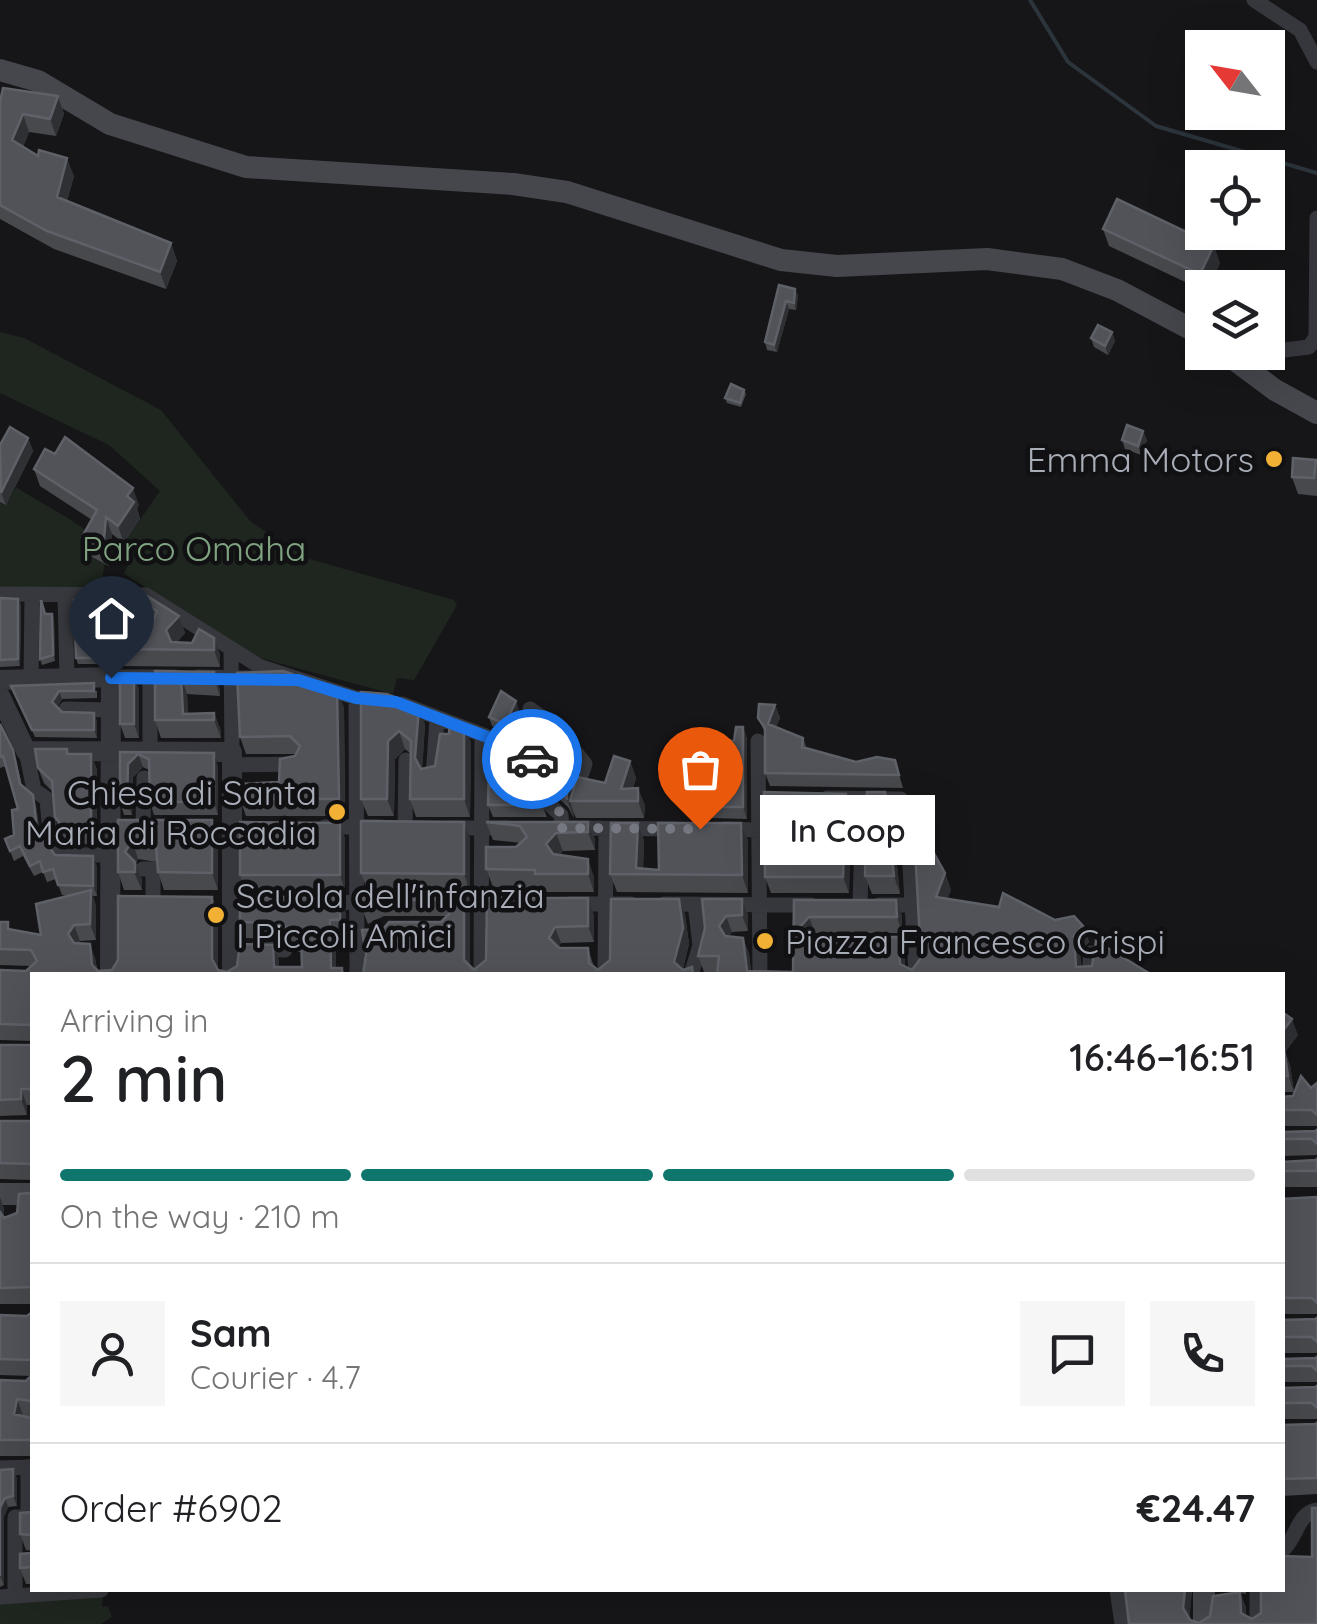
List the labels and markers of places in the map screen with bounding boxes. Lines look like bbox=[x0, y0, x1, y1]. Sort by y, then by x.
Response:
place label: Emma Motors bbox=[1027, 437, 1254, 481]
marker: Emma Motors bbox=[1263, 448, 1285, 470]
pin bbox=[69, 576, 154, 679]
pin bbox=[658, 727, 743, 830]
place label: Chiesa di Santa Maria di Roccadia bbox=[25, 770, 317, 854]
callout: In Coop bbox=[760, 794, 935, 864]
marker: Chiesa di Santa Maria di Roccadia bbox=[326, 801, 348, 823]
place label: Scuola dell'infanzia I Piccoli Amici bbox=[236, 873, 545, 957]
marker: Scuola dell'infanzia I Piccoli Amici bbox=[205, 904, 227, 926]
place label: Piazza Francesco Crispi bbox=[785, 919, 1165, 963]
marker: Piazza Francesco Crispi bbox=[754, 930, 776, 952]

